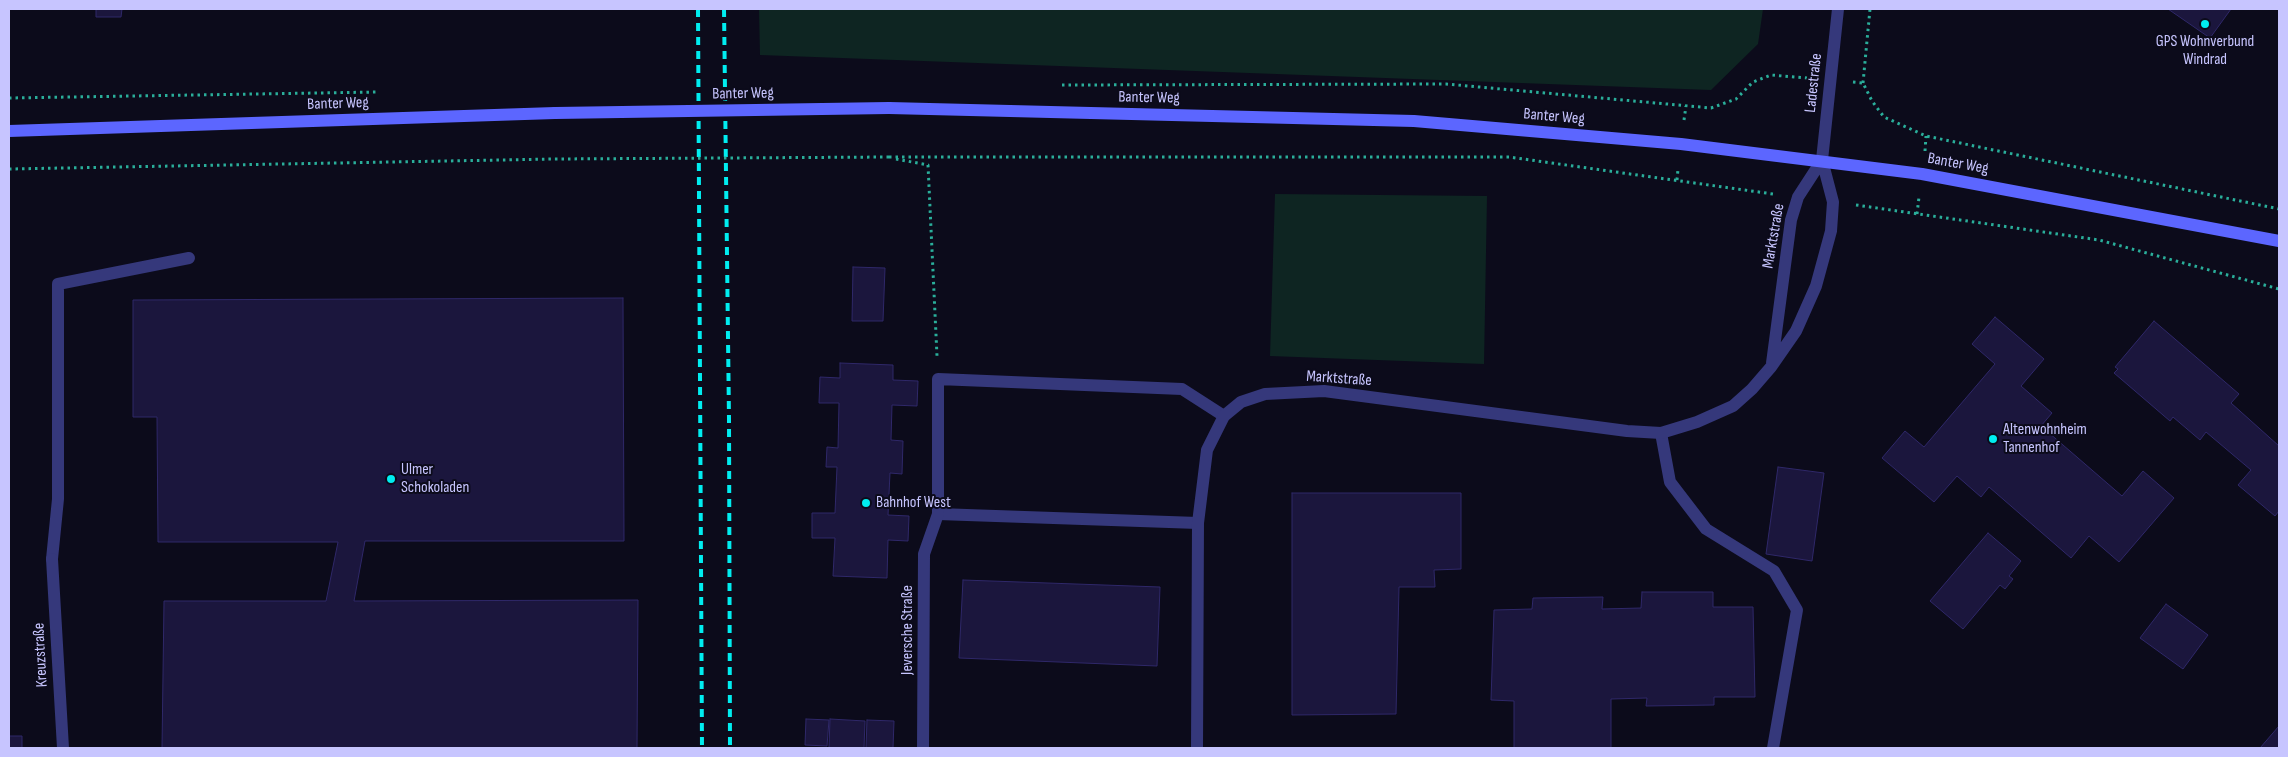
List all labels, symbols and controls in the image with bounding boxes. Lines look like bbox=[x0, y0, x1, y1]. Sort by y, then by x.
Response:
marker: GPS Wohnverbund Windrad bbox=[2199, 18, 2211, 30]
place label: GPS Wohnverbund Windrad bbox=[2156, 32, 2254, 70]
street label: Ladestraße bbox=[1801, 52, 1827, 114]
street label: Banter Weg bbox=[712, 84, 774, 104]
street label: Banter Weg bbox=[1118, 88, 1180, 108]
street label: Banter Weg bbox=[307, 93, 369, 115]
street label: Banter Weg bbox=[1522, 105, 1586, 129]
street label: Banter Weg bbox=[1926, 149, 1990, 179]
street label: Marktstraße bbox=[1759, 202, 1789, 270]
street label: Marktstraße bbox=[1306, 367, 1372, 391]
place label: Altenwohnheim Tannenhof bbox=[2003, 420, 2087, 458]
marker: Altenwohnheim Tannenhof bbox=[1987, 433, 1999, 445]
place label: Ulmer Schokoladen bbox=[401, 460, 469, 498]
marker: Ulmer Schokoladen bbox=[385, 473, 397, 485]
place label: Bahnhof West bbox=[876, 493, 951, 513]
marker: Bahnhof West bbox=[860, 497, 872, 509]
street label: Jeversche Straße bbox=[898, 585, 918, 675]
street label: Kreuzstraße bbox=[30, 622, 52, 688]

